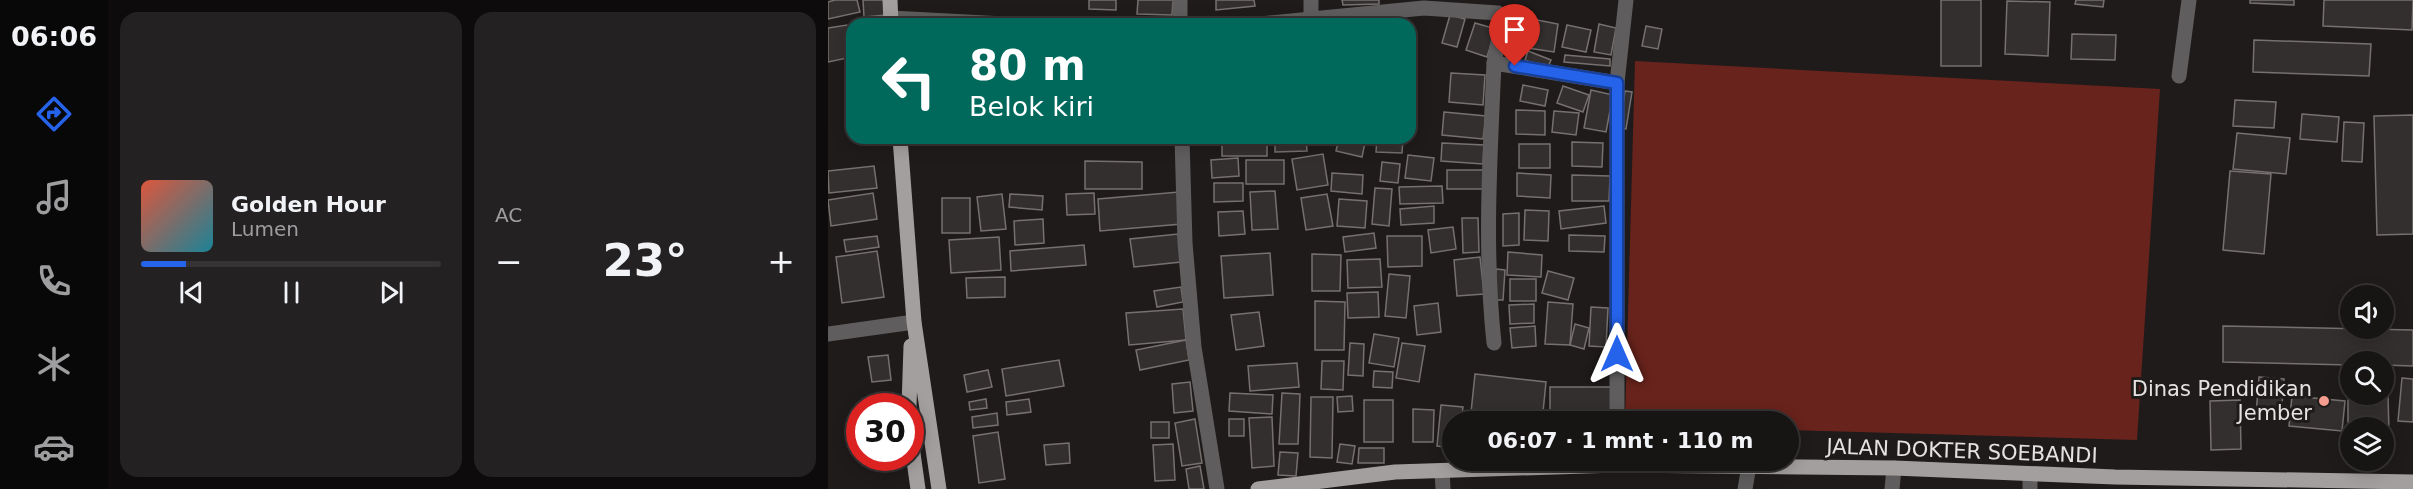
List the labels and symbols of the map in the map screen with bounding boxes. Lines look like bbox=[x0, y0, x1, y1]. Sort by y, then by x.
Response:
pin bbox=[1489, 4, 1540, 66]
position arrow bbox=[1585, 322, 1649, 386]
place label: Dinas Pendidikan Jember bbox=[2132, 377, 2312, 425]
speed limit sign: 30 bbox=[846, 393, 924, 471]
marker: Dinas Pendidikan Jember bbox=[2317, 394, 2331, 408]
street label: JALAN DOKTER SOEBANDI bbox=[1824, 434, 2098, 468]

